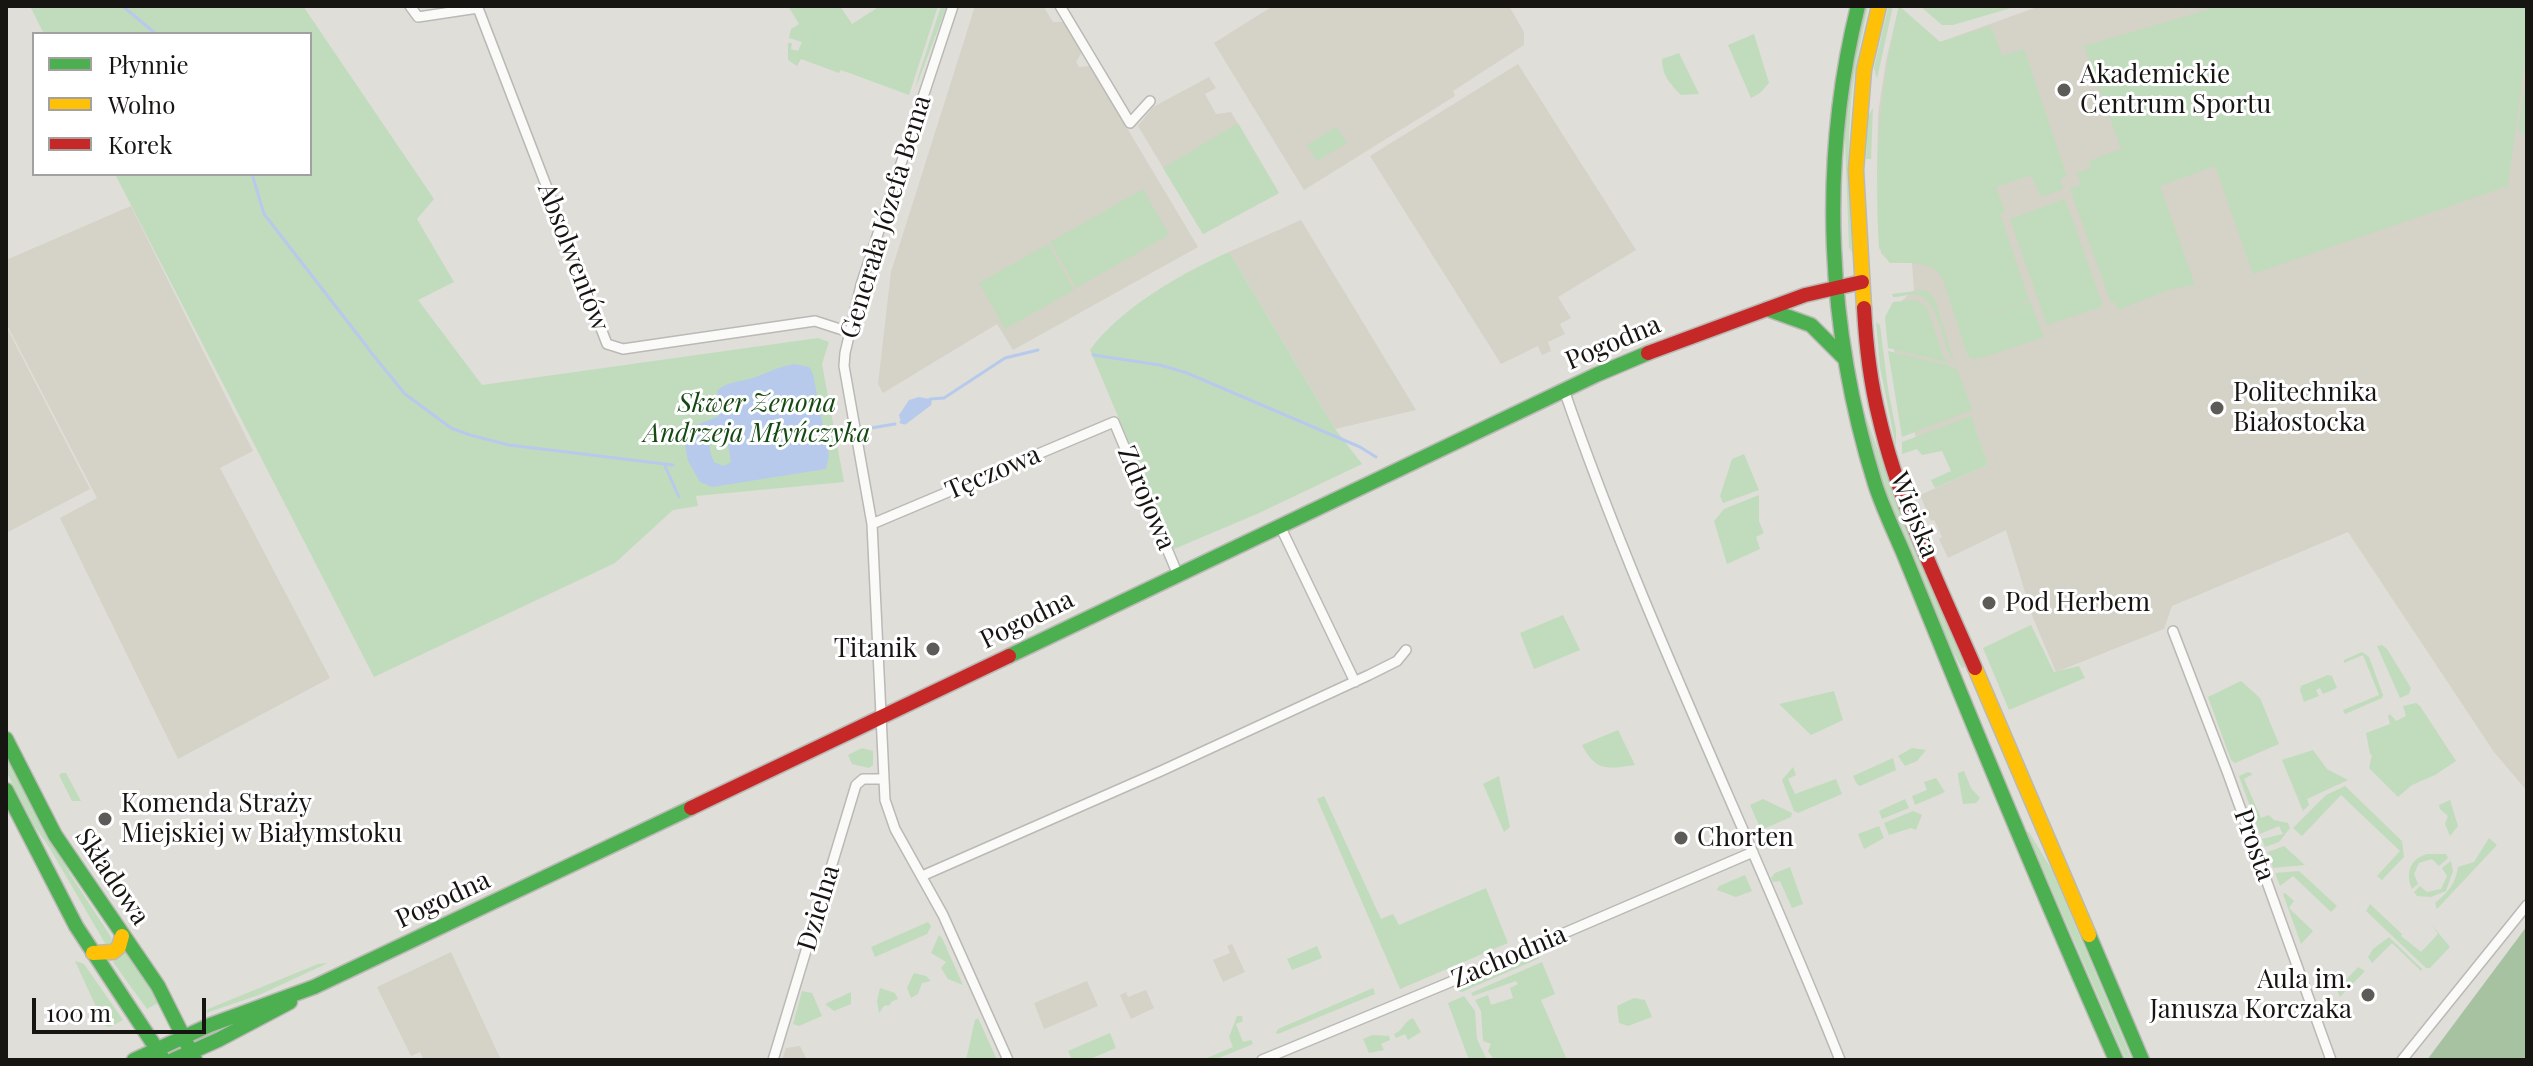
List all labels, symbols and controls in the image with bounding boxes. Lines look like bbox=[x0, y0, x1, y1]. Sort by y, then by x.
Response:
legend bbox=[32, 32, 312, 176]
text: Płynnie bbox=[108, 48, 189, 80]
place label: Akademickie Centrum Sportu bbox=[2080, 59, 2271, 120]
marker: Akademickie Centrum Sportu bbox=[2055, 81, 2073, 99]
text: Wolno bbox=[108, 88, 175, 120]
street label: Generała Józefa Bema bbox=[834, 92, 938, 342]
text: Korek bbox=[108, 128, 172, 160]
street label: Absolwentów bbox=[531, 179, 615, 335]
street label: Pogodna bbox=[1561, 309, 1665, 377]
place label: Politechnika Białostocka bbox=[2233, 377, 2377, 438]
park label: Skwer Zenona Andrzeja Młyńczyka bbox=[644, 388, 870, 450]
marker: Politechnika Białostocka bbox=[2208, 399, 2226, 417]
street label: Tęczowa bbox=[941, 439, 1045, 507]
street label: Zdrojowa bbox=[1110, 441, 1182, 555]
street label: Wiejska bbox=[1883, 468, 1945, 562]
street label: Pogodna bbox=[975, 584, 1079, 656]
place label: Pod Herbem bbox=[2005, 587, 2150, 619]
marker: Pod Herbem bbox=[1980, 594, 1998, 612]
place label: Titanik bbox=[834, 633, 917, 665]
marker: Titanik bbox=[924, 640, 942, 658]
place label: Komenda Straży Miejskiej w Białymstoku bbox=[121, 788, 402, 850]
street label: Prosta bbox=[2227, 805, 2281, 885]
marker: Komenda Straży Miejskiej w Białymstoku bbox=[96, 810, 114, 828]
place label: Chorten bbox=[1697, 822, 1794, 854]
street label: Składowa bbox=[68, 823, 156, 931]
marker: Chorten bbox=[1672, 829, 1690, 847]
street label: Dzielna bbox=[791, 861, 847, 955]
street label: Pogodna bbox=[391, 865, 495, 935]
street label: Zachodnia bbox=[1447, 919, 1571, 995]
place label: Aula im. Janusza Korczaka bbox=[2150, 964, 2352, 1026]
scale bar bbox=[36, 982, 210, 1032]
marker: Aula im. Janusza Korczaka bbox=[2359, 986, 2377, 1004]
text: 100 m bbox=[46, 996, 111, 1028]

